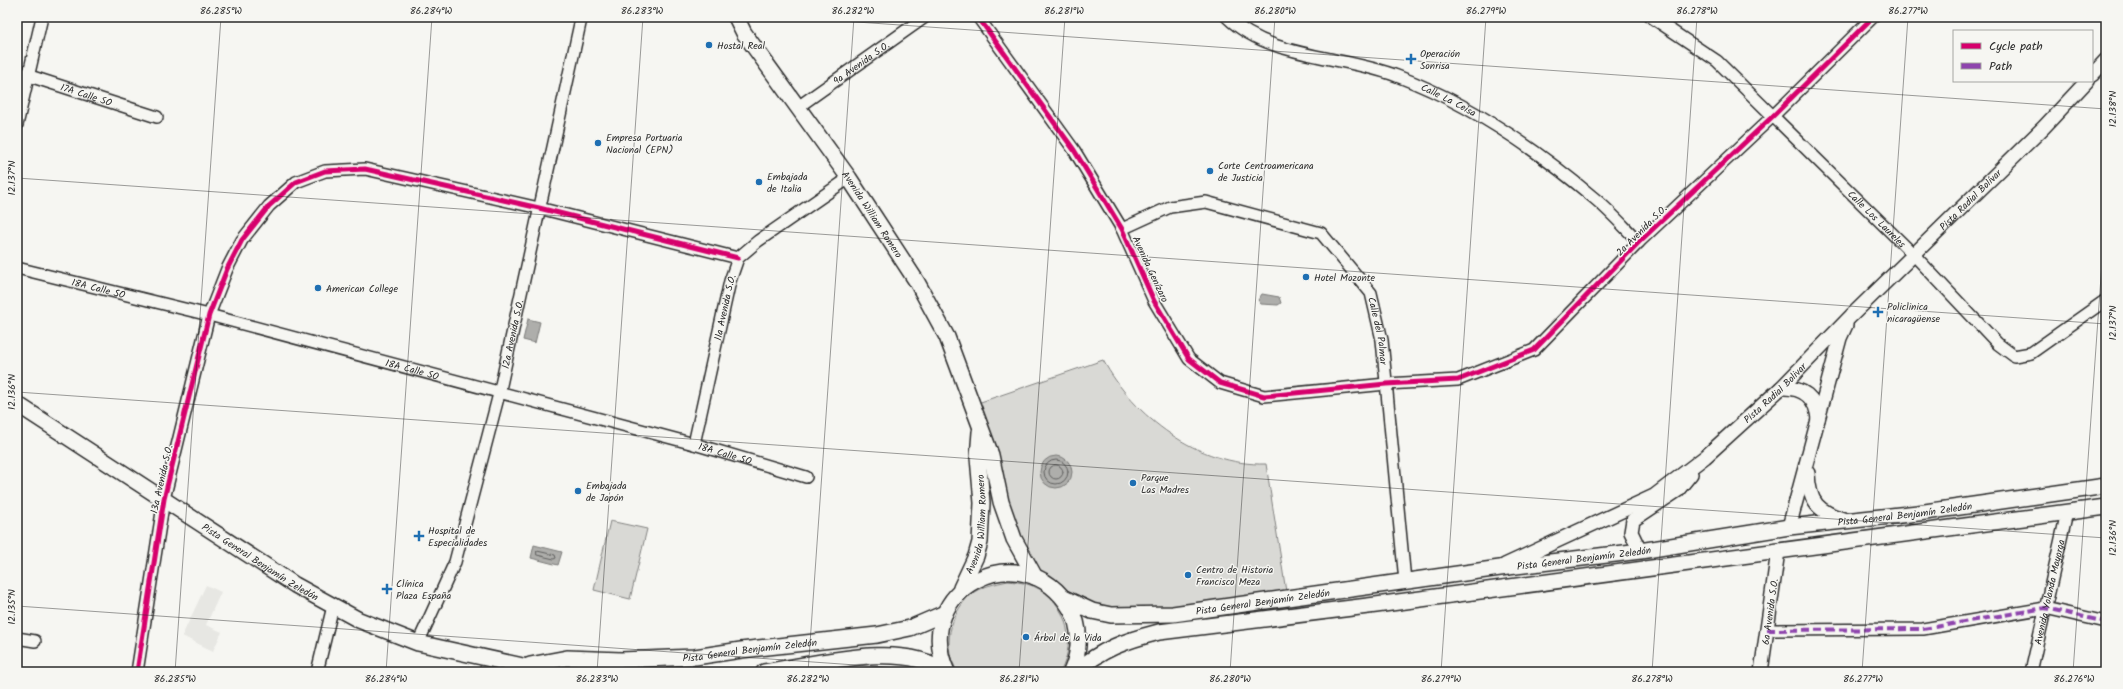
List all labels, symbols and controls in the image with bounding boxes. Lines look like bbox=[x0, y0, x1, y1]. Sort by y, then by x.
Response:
text: 86.285°W bbox=[200, 3, 242, 19]
text: 86.284°W bbox=[410, 3, 452, 19]
text: 86.283°W bbox=[621, 3, 664, 19]
text: 86.282°W bbox=[832, 3, 875, 19]
text: 86.281°W bbox=[1044, 3, 1084, 19]
text: 86.280°W bbox=[1254, 3, 1296, 19]
text: 86.279°W bbox=[1466, 3, 1506, 19]
text: 86.278°W bbox=[1676, 3, 1718, 19]
text: 86.277°W bbox=[1888, 3, 1928, 19]
legend bbox=[1953, 30, 2093, 82]
text: Cycle path bbox=[1989, 37, 2043, 56]
place label: Hostal Real bbox=[717, 38, 766, 54]
street label: 9a Avenida S.O. bbox=[830, 38, 893, 89]
marker: Hostal Real bbox=[704, 40, 714, 50]
place label: Operación Sonrisa bbox=[1420, 46, 1460, 74]
marker: Operación Sonrisa bbox=[1405, 53, 1417, 65]
text: Path bbox=[1989, 57, 2012, 76]
street label: 17A Calle SO bbox=[58, 79, 114, 111]
street label: Calle La Ceisa bbox=[1418, 80, 1479, 121]
text: 12.138°N bbox=[2105, 91, 2121, 127]
place label: Empresa Portuaria Nacional (EPN) bbox=[606, 130, 683, 158]
marker: Empresa Portuaria Nacional (EPN) bbox=[593, 138, 603, 148]
place label: Corte Centroamericana de Justicia bbox=[1218, 158, 1314, 186]
text: 12.137°N bbox=[4, 160, 20, 195]
street label: Pista Radial Bolívar bbox=[1936, 165, 2006, 235]
marker: Corte Centroamericana de Justicia bbox=[1205, 166, 1215, 176]
street label: Avenida William Romero bbox=[837, 168, 906, 262]
place label: Embajada de Italia bbox=[767, 169, 808, 197]
marker: Embajada de Italia bbox=[754, 177, 764, 187]
street label: Calle Los Laureles bbox=[1844, 187, 1910, 252]
street label: 2a Avenida S.O. bbox=[1612, 201, 1671, 260]
street label: Avenida Genízaro bbox=[1128, 234, 1173, 306]
place label: Hotel Mozonte bbox=[1314, 270, 1376, 286]
street label: 11a Avenida S.O. bbox=[710, 272, 741, 342]
marker: Hotel Mozonte bbox=[1301, 272, 1311, 282]
street label: 18A Calle SO bbox=[70, 275, 127, 303]
place label: American College bbox=[326, 281, 398, 297]
marker: American College bbox=[313, 283, 323, 293]
street label: Calle del Palmar bbox=[1363, 296, 1391, 366]
street label: 12a Avenida S.O. bbox=[498, 298, 528, 370]
place label: Policlinica nicaragüense bbox=[1887, 299, 1940, 327]
text: 12.137°N bbox=[2105, 305, 2121, 340]
marker: Policlinica nicaragüense bbox=[1872, 306, 1884, 318]
street label: 18A Calle SO bbox=[383, 355, 441, 385]
street label: Pista Radial Bolivar bbox=[1740, 359, 1811, 428]
text: 12.136°N bbox=[4, 374, 20, 410]
street label: 18A Calle SO bbox=[696, 439, 753, 470]
street label: 13a Avenida S.O. bbox=[146, 443, 178, 515]
place label: Parque Las Madres bbox=[1141, 470, 1190, 498]
street label: Avenida William Romero bbox=[962, 473, 991, 577]
place label: Embajada de Japón bbox=[586, 478, 627, 506]
marker: Parque Las Madres bbox=[1128, 478, 1138, 488]
marker: Embajada de Japón bbox=[573, 486, 583, 496]
street label: Pista General Benjamín Zeledón bbox=[1837, 498, 1973, 531]
street label: Pista General Benjamín Zeledón bbox=[198, 519, 321, 605]
text: 12.136°N bbox=[2105, 520, 2121, 556]
place label: Hospital de Especialidades bbox=[428, 523, 488, 551]
marker: Hospital de Especialidades bbox=[413, 530, 425, 542]
street label: Avenida Yolanda Mayorga bbox=[2030, 538, 2070, 646]
street label: Pista General Benjamín Zeledón bbox=[1516, 542, 1652, 575]
place label: Centro de Historia Francisco Meza bbox=[1196, 562, 1273, 590]
marker: Centro de Historia Francisco Meza bbox=[1183, 570, 1193, 580]
place label: Clínica Plaza España bbox=[396, 576, 452, 604]
street label: 6a Avenida S.O. bbox=[1758, 578, 1783, 646]
marker: Clínica Plaza España bbox=[381, 583, 393, 595]
street label: Pista General Benjamín Zeledón bbox=[1195, 585, 1331, 620]
text: 12.135°N bbox=[4, 589, 20, 625]
place label: Árbol de la Vida bbox=[1034, 630, 1102, 646]
marker: Árbol de la Vida bbox=[1021, 632, 1031, 642]
street label: Pista General Benjamín Zeledón bbox=[682, 635, 818, 666]
text: 86.285°W bbox=[154, 671, 196, 687]
text: 86.284°W bbox=[365, 671, 407, 687]
text: 86.283°W bbox=[576, 671, 619, 687]
text: 86.282°W bbox=[787, 671, 830, 687]
text: 86.281°W bbox=[999, 671, 1039, 687]
text: 86.280°W bbox=[1209, 671, 1251, 687]
text: 86.279°W bbox=[1421, 671, 1461, 687]
text: 86.278°W bbox=[1631, 671, 1673, 687]
text: 86.277°W bbox=[1843, 671, 1883, 687]
text: 86.276°W bbox=[2053, 671, 2095, 687]

